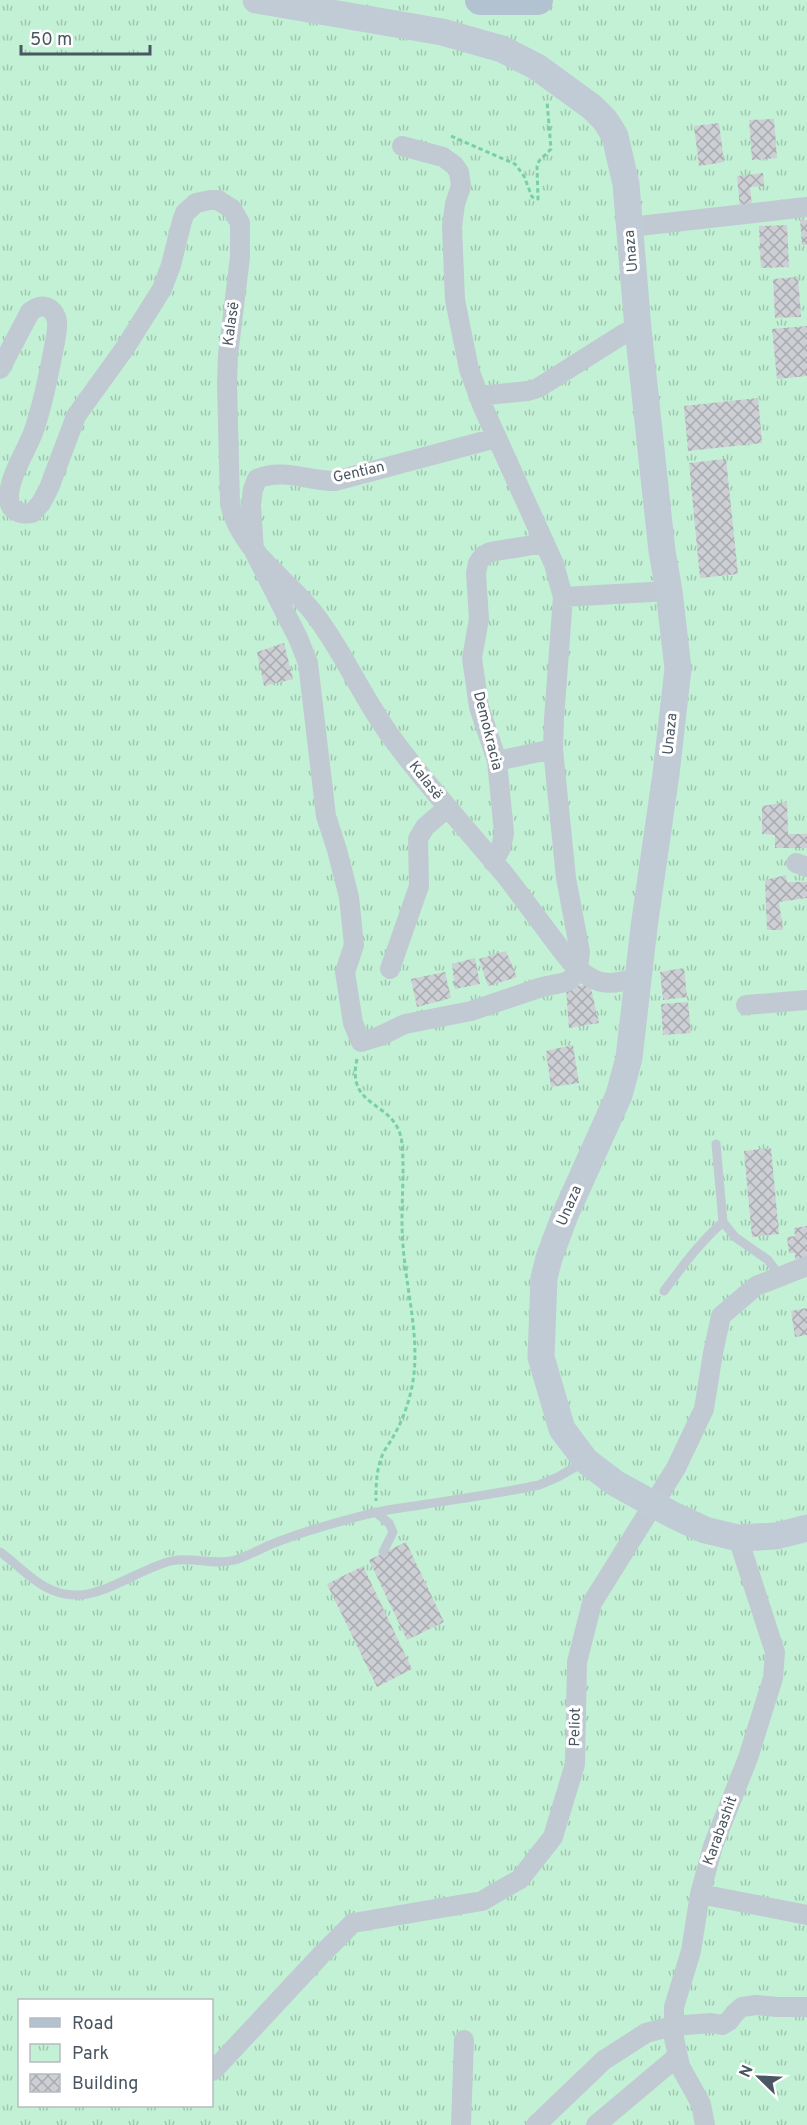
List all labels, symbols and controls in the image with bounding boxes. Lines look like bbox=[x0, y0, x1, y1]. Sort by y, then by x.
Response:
scale bar bbox=[21, 18, 150, 56]
text: 50 m bbox=[30, 29, 72, 52]
street label: Unaza bbox=[621, 229, 643, 273]
street label: Kalasë bbox=[220, 301, 244, 347]
street label: Gentian bbox=[331, 458, 387, 488]
street label: Demokracia bbox=[468, 690, 506, 772]
street label: Unaza bbox=[659, 712, 683, 756]
street label: Kalasë bbox=[404, 758, 446, 804]
street label: Unaza bbox=[553, 1183, 587, 1229]
street label: Peliot bbox=[566, 1707, 586, 1747]
street label: Karabashit bbox=[700, 1794, 742, 1868]
legend bbox=[18, 1999, 213, 2107]
text: Road bbox=[72, 2013, 114, 2036]
text: Park bbox=[72, 2043, 109, 2066]
north arrow bbox=[729, 2047, 789, 2107]
text: N bbox=[736, 2062, 759, 2081]
text: Building bbox=[72, 2073, 138, 2096]

